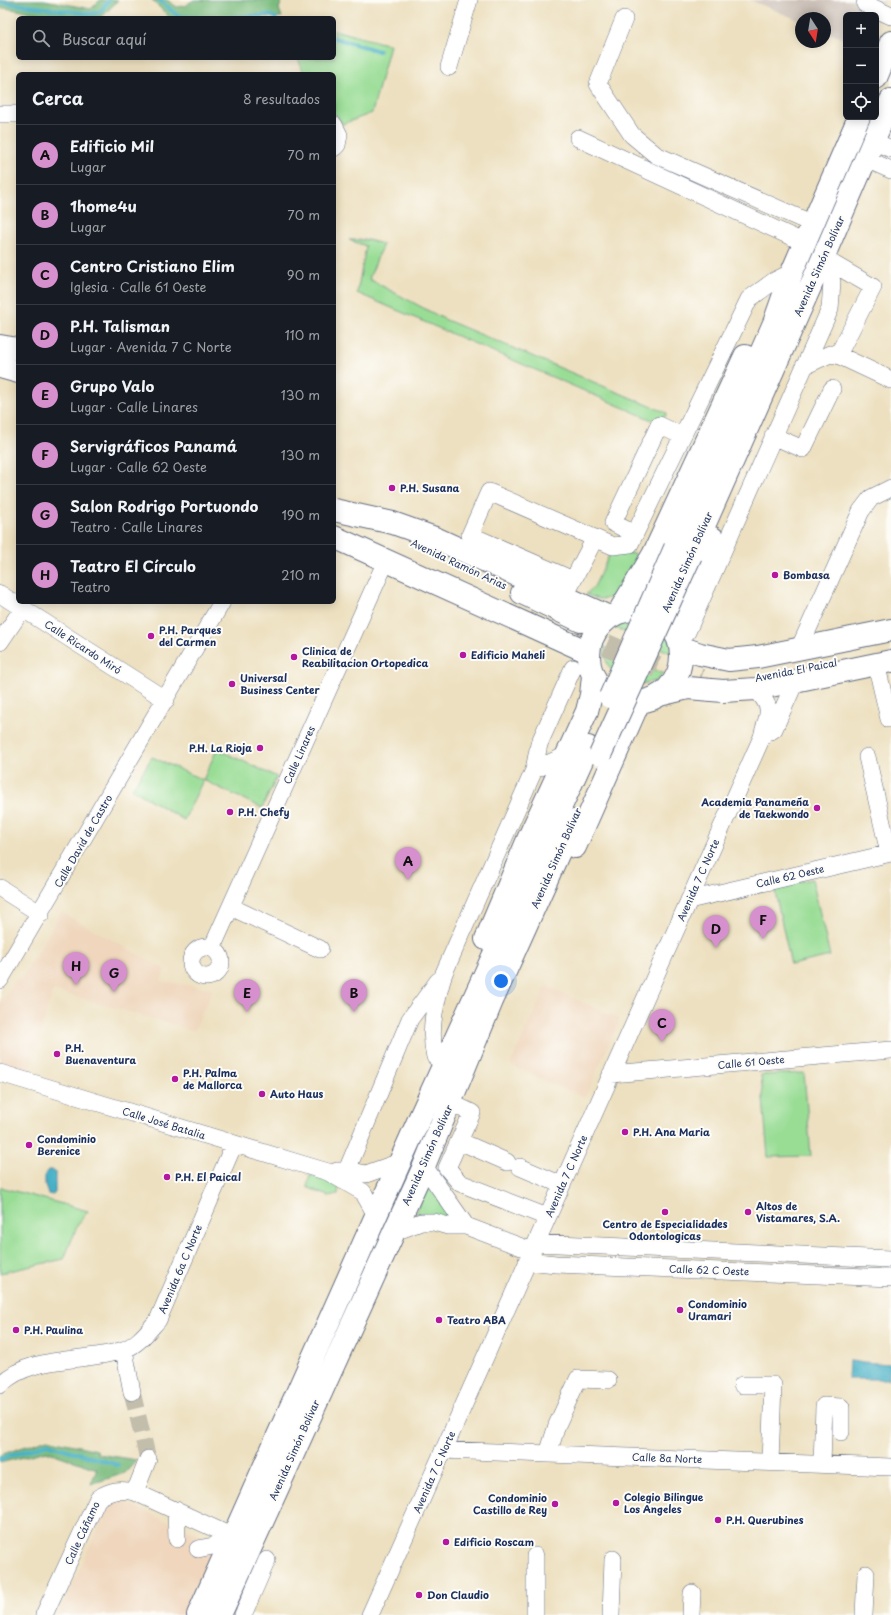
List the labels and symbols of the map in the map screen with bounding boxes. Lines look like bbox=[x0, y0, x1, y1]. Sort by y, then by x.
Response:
north arrow bbox=[795, 12, 831, 48]
street label: Avenida Simón Bolívar bbox=[790, 213, 848, 318]
place label: P.H. Susana bbox=[400, 480, 460, 495]
marker: P.H. Susana bbox=[387, 483, 397, 493]
street label: Avenida Simón Bolívar bbox=[658, 509, 716, 614]
street label: Avenida Ramón Arias bbox=[409, 535, 510, 593]
place label: Bombasa bbox=[783, 567, 830, 582]
marker: Bombasa bbox=[770, 570, 780, 580]
street label: Calle Ricardo Miró bbox=[42, 616, 125, 677]
place label: P.H. Parques del Carmen bbox=[159, 622, 222, 649]
marker: P.H. Parques del Carmen bbox=[146, 631, 156, 641]
place label: Clinica de Reabilitacion Ortopedica bbox=[302, 643, 428, 670]
place label: Edificio Maheli bbox=[471, 647, 545, 662]
marker: Edificio Maheli bbox=[458, 650, 468, 660]
marker: Clinica de Reabilitacion Ortopedica bbox=[289, 652, 299, 662]
street label: Avenida El Paical bbox=[754, 654, 838, 685]
place label: Universal Business Center bbox=[240, 670, 321, 697]
marker: Universal Business Center bbox=[227, 679, 237, 689]
street label: Calle Linares bbox=[279, 723, 318, 786]
place label: P.H. La Rioja bbox=[189, 740, 252, 755]
marker: P.H. La Rioja bbox=[255, 743, 265, 753]
street label: Calle David de Castro bbox=[50, 791, 116, 890]
place label: Academia Panameña de Taekwondo bbox=[700, 794, 809, 821]
marker: Academia Panameña de Taekwondo bbox=[812, 803, 822, 813]
place label: P.H. Chefy bbox=[238, 804, 289, 820]
street label: Avenida Simón Bolívar bbox=[527, 805, 585, 910]
marker: P.H. Chefy bbox=[225, 807, 235, 817]
street label: Avenida 7 C Norte bbox=[673, 836, 722, 923]
pin: A bbox=[395, 847, 421, 880]
street label: Calle 62 Oeste bbox=[754, 860, 825, 891]
pin: F bbox=[750, 906, 776, 939]
pin: D bbox=[703, 915, 729, 948]
pin: H bbox=[63, 952, 89, 985]
pin: G bbox=[101, 959, 127, 992]
your location bbox=[491, 971, 511, 991]
pin: E bbox=[234, 979, 260, 1012]
pin: B bbox=[341, 979, 367, 1012]
pin: C bbox=[649, 1009, 675, 1042]
place label: P.H. Buenaventura bbox=[65, 1040, 136, 1067]
marker: P.H. Buenaventura bbox=[52, 1049, 62, 1059]
street label: Calle 61 Oeste bbox=[717, 1051, 785, 1072]
place label: P.H. Palma de Mallorca bbox=[183, 1065, 242, 1092]
marker: P.H. Palma de Mallorca bbox=[170, 1074, 180, 1084]
place label: Auto Haus bbox=[270, 1086, 324, 1101]
marker: Auto Haus bbox=[257, 1089, 267, 1099]
street label: Avenida Simón Bolívar bbox=[398, 1102, 456, 1207]
street label: Calle José Batalia bbox=[121, 1103, 208, 1143]
place label: P.H. Ana Maria bbox=[633, 1124, 710, 1139]
marker: P.H. Ana Maria bbox=[620, 1127, 630, 1137]
place label: Condominio Berenice bbox=[37, 1131, 96, 1158]
street label: Avenida 7 C Norte bbox=[541, 1132, 590, 1219]
marker: Condominio Berenice bbox=[24, 1140, 34, 1150]
place label: P.H. El Paical bbox=[175, 1169, 241, 1184]
marker: P.H. El Paical bbox=[162, 1172, 172, 1182]
place label: Altos de Vistamares, S.A. bbox=[756, 1198, 840, 1225]
marker: Centro de Especialidades Odontologicas bbox=[660, 1207, 670, 1217]
marker: Altos de Vistamares, S.A. bbox=[743, 1207, 753, 1217]
place label: Centro de Especialidades Odontologicas bbox=[602, 1216, 728, 1243]
street label: Avenida 6a C Norte bbox=[154, 1222, 205, 1316]
street label: Calle 62 C Oeste bbox=[669, 1261, 749, 1278]
place label: Condominio Uramari bbox=[688, 1296, 747, 1323]
marker: Condominio Uramari bbox=[675, 1305, 685, 1315]
place label: Teatro ABA bbox=[447, 1312, 506, 1327]
marker: Teatro ABA bbox=[434, 1315, 444, 1325]
place label: P.H. Paulina bbox=[24, 1322, 83, 1337]
marker: P.H. Paulina bbox=[11, 1325, 21, 1335]
street label: Avenida Simón Bolívar bbox=[265, 1397, 323, 1502]
street label: Avenida 7 C Norte bbox=[409, 1428, 458, 1515]
street label: Calle 8a Norte bbox=[632, 1449, 702, 1466]
place label: Colegio Bilingue Los Angeles bbox=[624, 1489, 704, 1516]
place label: Condominio Castillo de Rey bbox=[473, 1490, 547, 1517]
street label: Calle Cáñamo bbox=[60, 1498, 103, 1567]
marker: Colegio Bilingue Los Angeles bbox=[611, 1498, 621, 1508]
marker: Condominio Castillo de Rey bbox=[550, 1499, 560, 1509]
place label: P.H. Querubines bbox=[726, 1512, 804, 1527]
marker: P.H. Querubines bbox=[713, 1515, 723, 1525]
place label: Edificio Roscam bbox=[454, 1534, 534, 1549]
marker: Edificio Roscam bbox=[441, 1537, 451, 1547]
place label: Don Claudio bbox=[427, 1587, 489, 1602]
marker: Don Claudio bbox=[414, 1590, 424, 1600]

